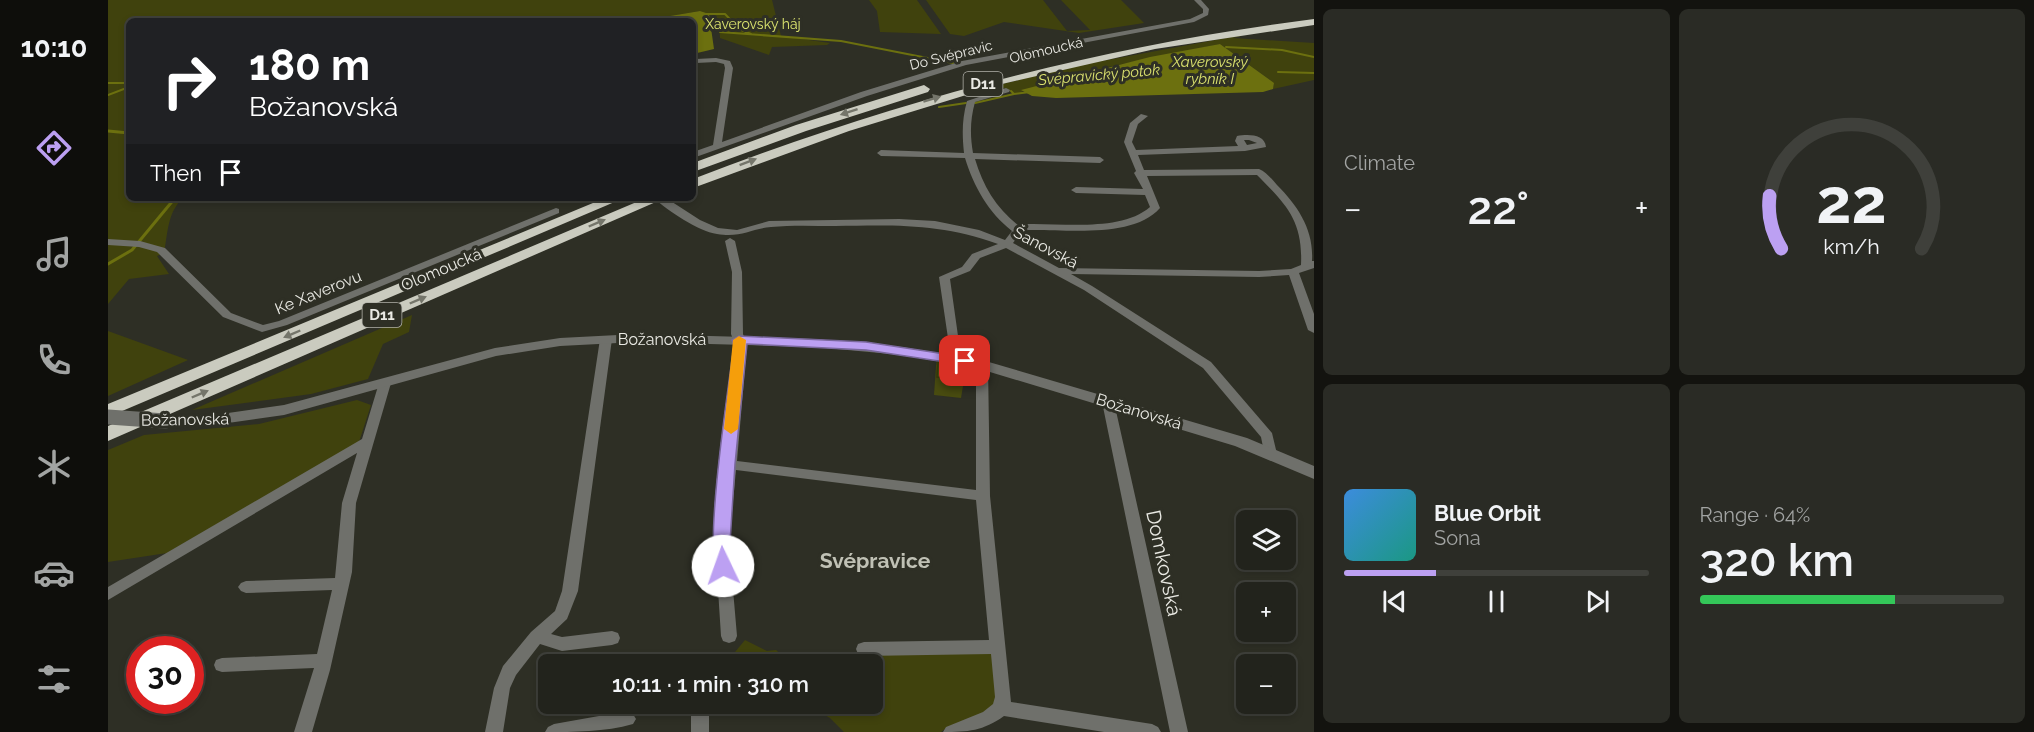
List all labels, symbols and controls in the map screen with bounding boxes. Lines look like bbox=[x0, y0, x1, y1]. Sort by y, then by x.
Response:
park label: Xaverovský háj bbox=[705, 16, 801, 32]
text: 10:10 bbox=[21, 32, 87, 63]
street label: Olomoucká bbox=[1008, 34, 1084, 66]
street label: Do Svépravic bbox=[908, 37, 994, 73]
text: 180 m bbox=[249, 41, 370, 90]
icon: right bbox=[150, 42, 228, 120]
water label: Xaverovský rybník I bbox=[1171, 53, 1248, 88]
water label: Svépravický potok bbox=[1036, 61, 1161, 89]
road number: D11 bbox=[964, 72, 1002, 96]
text: Božanovská bbox=[249, 91, 398, 122]
one-way arrow bbox=[923, 94, 941, 103]
one-way arrow bbox=[840, 108, 858, 117]
icon: directions bbox=[33, 127, 75, 169]
text: Climate bbox=[1344, 151, 1415, 175]
icon: arrive bbox=[214, 156, 247, 189]
one-way arrow bbox=[739, 157, 757, 167]
text: Then bbox=[150, 160, 202, 186]
text: 22 bbox=[1817, 164, 1887, 238]
text: 22° bbox=[1468, 182, 1529, 235]
text: − bbox=[1344, 189, 1362, 228]
text: + bbox=[1635, 189, 1648, 228]
one-way arrow bbox=[588, 218, 606, 227]
street label: Šanovská bbox=[1010, 222, 1082, 272]
icon: music bbox=[33, 233, 75, 275]
text: km/h bbox=[1823, 234, 1880, 259]
street label: Olomoucká bbox=[398, 244, 484, 295]
street label: Ke Xaverovu bbox=[272, 266, 364, 318]
one-way arrow bbox=[409, 295, 427, 304]
road number: D11 bbox=[362, 303, 402, 327]
one-way arrow bbox=[282, 329, 300, 339]
street label: Božanovská bbox=[618, 330, 706, 349]
pin bbox=[939, 335, 990, 386]
icon: phone bbox=[33, 339, 75, 381]
icon: arrive bbox=[948, 344, 981, 377]
one-way arrow bbox=[192, 389, 210, 399]
street label: Božanovská bbox=[1094, 389, 1184, 433]
street label: Božanovská bbox=[141, 409, 229, 430]
icon: climate bbox=[33, 446, 75, 488]
text: Blue Orbit bbox=[1434, 500, 1541, 526]
text: Range · 64% bbox=[1700, 503, 1810, 527]
street label: Domkovská bbox=[1141, 508, 1187, 618]
map controls bbox=[1236, 510, 1296, 714]
button: layers bbox=[1236, 510, 1296, 570]
text: Sona bbox=[1434, 526, 1481, 550]
position arrow bbox=[691, 534, 755, 598]
text: 320 km bbox=[1700, 534, 1854, 587]
district label: Svépravice bbox=[820, 548, 931, 573]
icon: car bbox=[33, 552, 75, 594]
button: + bbox=[1236, 582, 1296, 642]
icon: previous bbox=[1378, 585, 1411, 618]
icon: pause bbox=[1480, 585, 1513, 618]
icon: next bbox=[1581, 585, 1614, 618]
speed limit sign: 30 bbox=[126, 636, 204, 714]
button: − bbox=[1236, 654, 1296, 714]
icon: filters bbox=[33, 658, 75, 700]
text: 10:11 · 1 min · 310 m bbox=[612, 671, 809, 697]

